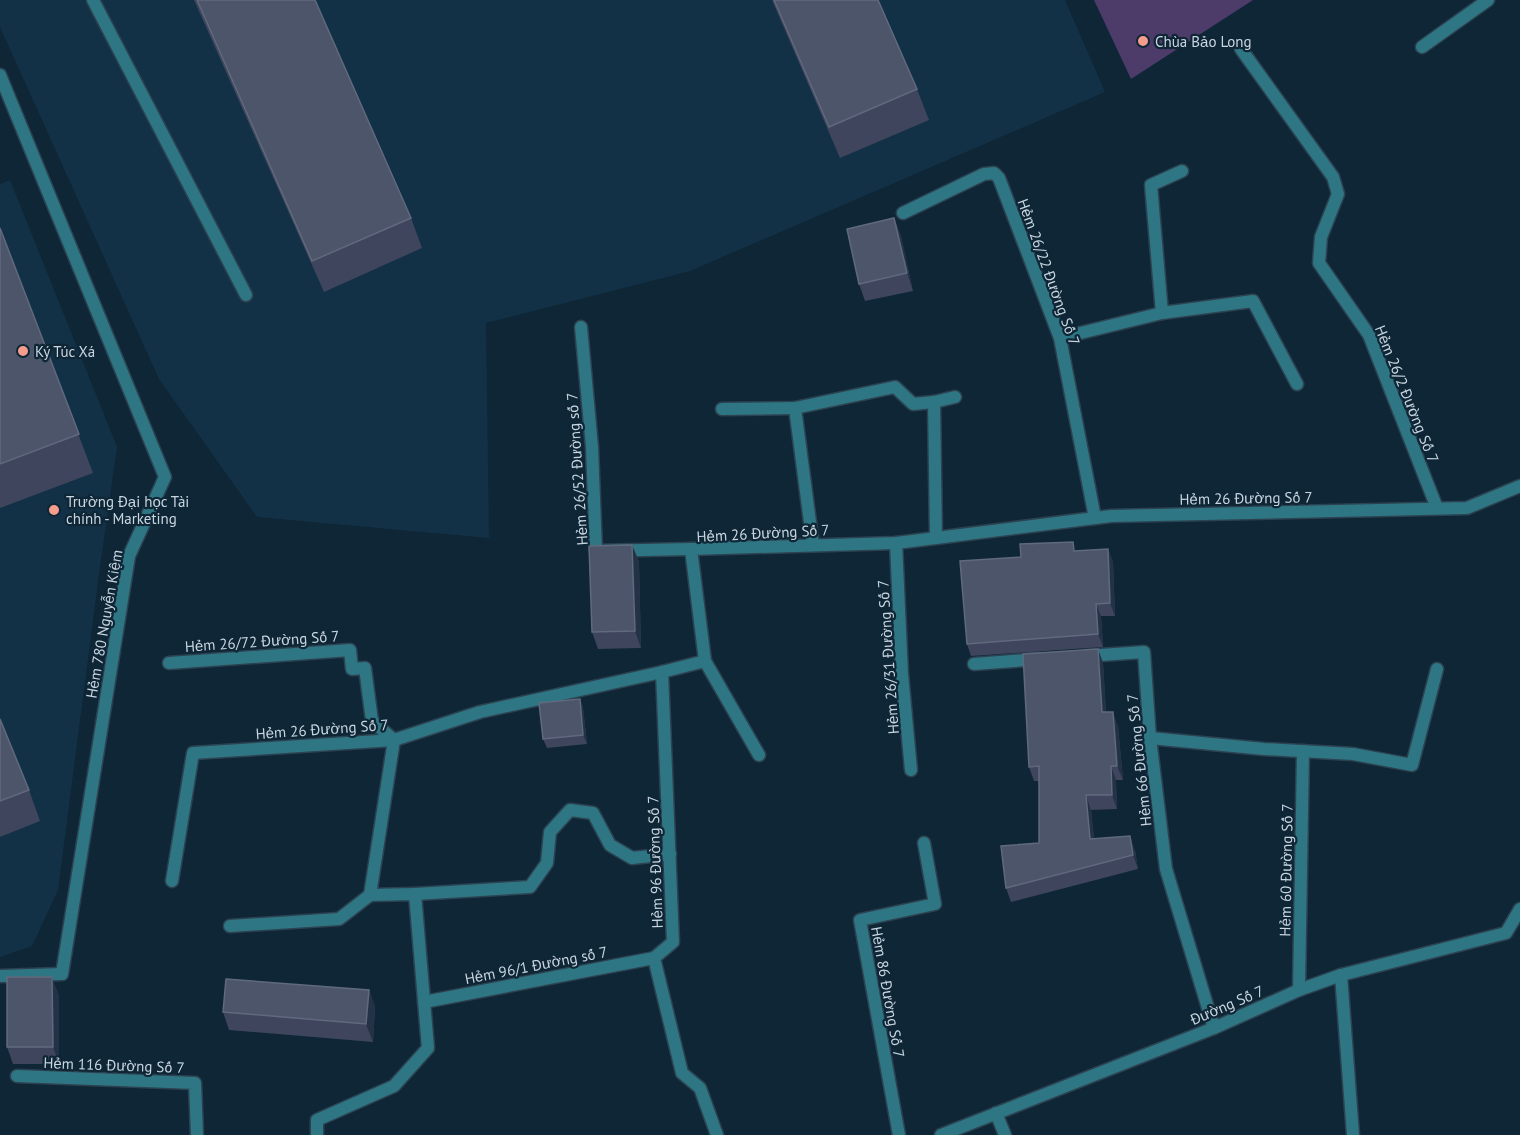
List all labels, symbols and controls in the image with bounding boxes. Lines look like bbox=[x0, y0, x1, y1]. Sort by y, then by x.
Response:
place label: Chùa Bảo Long bbox=[1155, 32, 1252, 51]
marker: Chùa Bảo Long bbox=[1136, 34, 1150, 48]
street label: Hẻm 26/22 Đường Số 7 bbox=[1014, 196, 1084, 348]
street label: Hẻm 26/2 Đường Số 7 bbox=[1371, 322, 1443, 466]
place label: Ký Túc Xá bbox=[35, 342, 95, 361]
marker: Ký Túc Xá bbox=[16, 344, 30, 358]
street label: Hẻm 26/52 Đường số 7 bbox=[562, 392, 592, 546]
street label: Hẻm 26 Đường Số 7 bbox=[1179, 487, 1313, 509]
place label: Trường Đại học Tài chính - Marketing bbox=[66, 492, 189, 528]
marker: Trường Đại học Tài chính - Marketing bbox=[47, 503, 61, 517]
street label: Hẻm 26 Đường Số 7 bbox=[696, 520, 830, 546]
street label: Hẻm 780 Nguyễn Kiệm bbox=[82, 548, 126, 700]
street label: Hẻm 26/31 Đường Số 7 bbox=[873, 579, 903, 735]
street label: Hẻm 26/72 Đường Số 7 bbox=[184, 626, 340, 656]
street label: Hẻm 66 Đường Số 7 bbox=[1123, 693, 1155, 827]
street label: Hẻm 26 Đường Số 7 bbox=[255, 715, 389, 743]
street label: Hẻm 96 Đường Số 7 bbox=[643, 795, 667, 929]
street label: Hẻm 60 Đường Số 7 bbox=[1275, 803, 1297, 937]
street label: Hẻm 86 Đường Số 7 bbox=[867, 925, 909, 1059]
street label: Hẻm 96/1 Đường số 7 bbox=[463, 942, 609, 988]
street label: Đường Số 7 bbox=[1186, 981, 1267, 1029]
street label: Hẻm 116 Đường Số 7 bbox=[43, 1053, 185, 1077]

